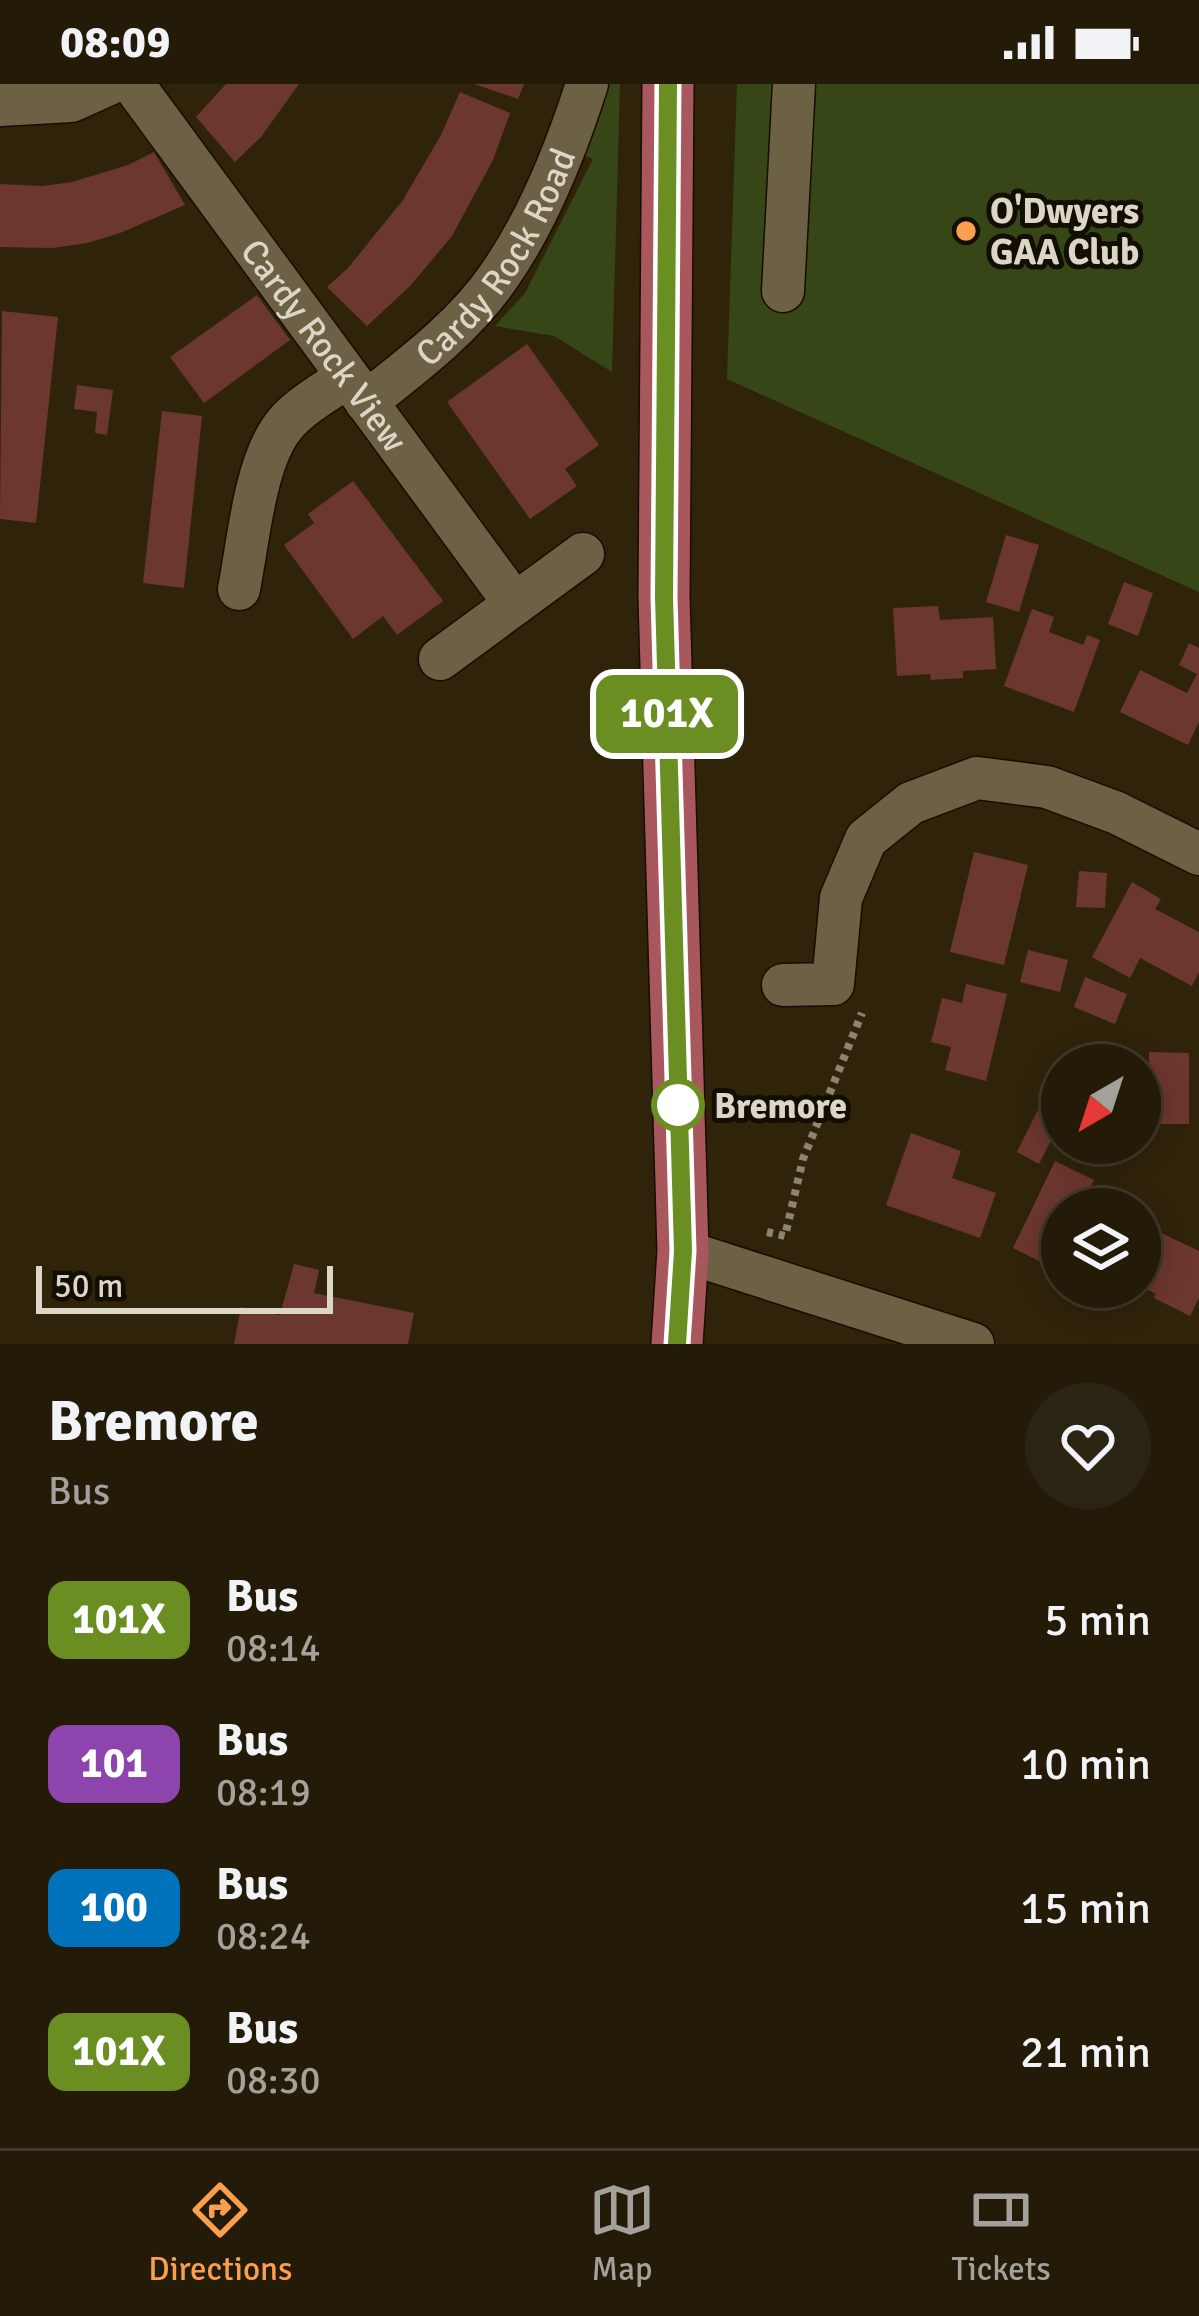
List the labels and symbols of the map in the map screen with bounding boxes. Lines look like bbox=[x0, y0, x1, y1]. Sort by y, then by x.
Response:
street label: Cardy Rock Road bbox=[407, 142, 586, 377]
place label: O'Dwyers GAA Club bbox=[990, 189, 1139, 275]
marker: O'Dwyers GAA Club bbox=[953, 218, 979, 244]
street label: Cardy Rock View bbox=[230, 231, 417, 461]
line badge: 101X bbox=[583, 675, 751, 753]
north arrow bbox=[1041, 1044, 1161, 1164]
marker: Bremore bbox=[653, 1080, 703, 1130]
place label: Bremore bbox=[714, 1084, 847, 1129]
scale bar bbox=[36, 1260, 333, 1313]

